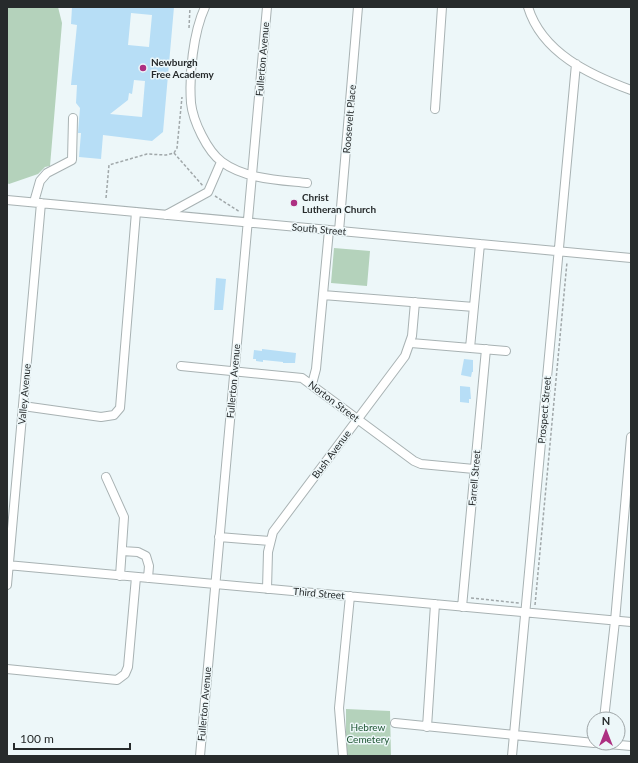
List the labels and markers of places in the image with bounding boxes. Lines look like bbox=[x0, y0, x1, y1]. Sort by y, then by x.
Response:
place label: Newburgh Free Academy bbox=[151, 56, 215, 80]
marker: Newburgh Free Academy bbox=[138, 63, 148, 73]
place label: Christ Lutheran Church bbox=[302, 191, 376, 215]
marker: Christ Lutheran Church bbox=[289, 198, 299, 208]

